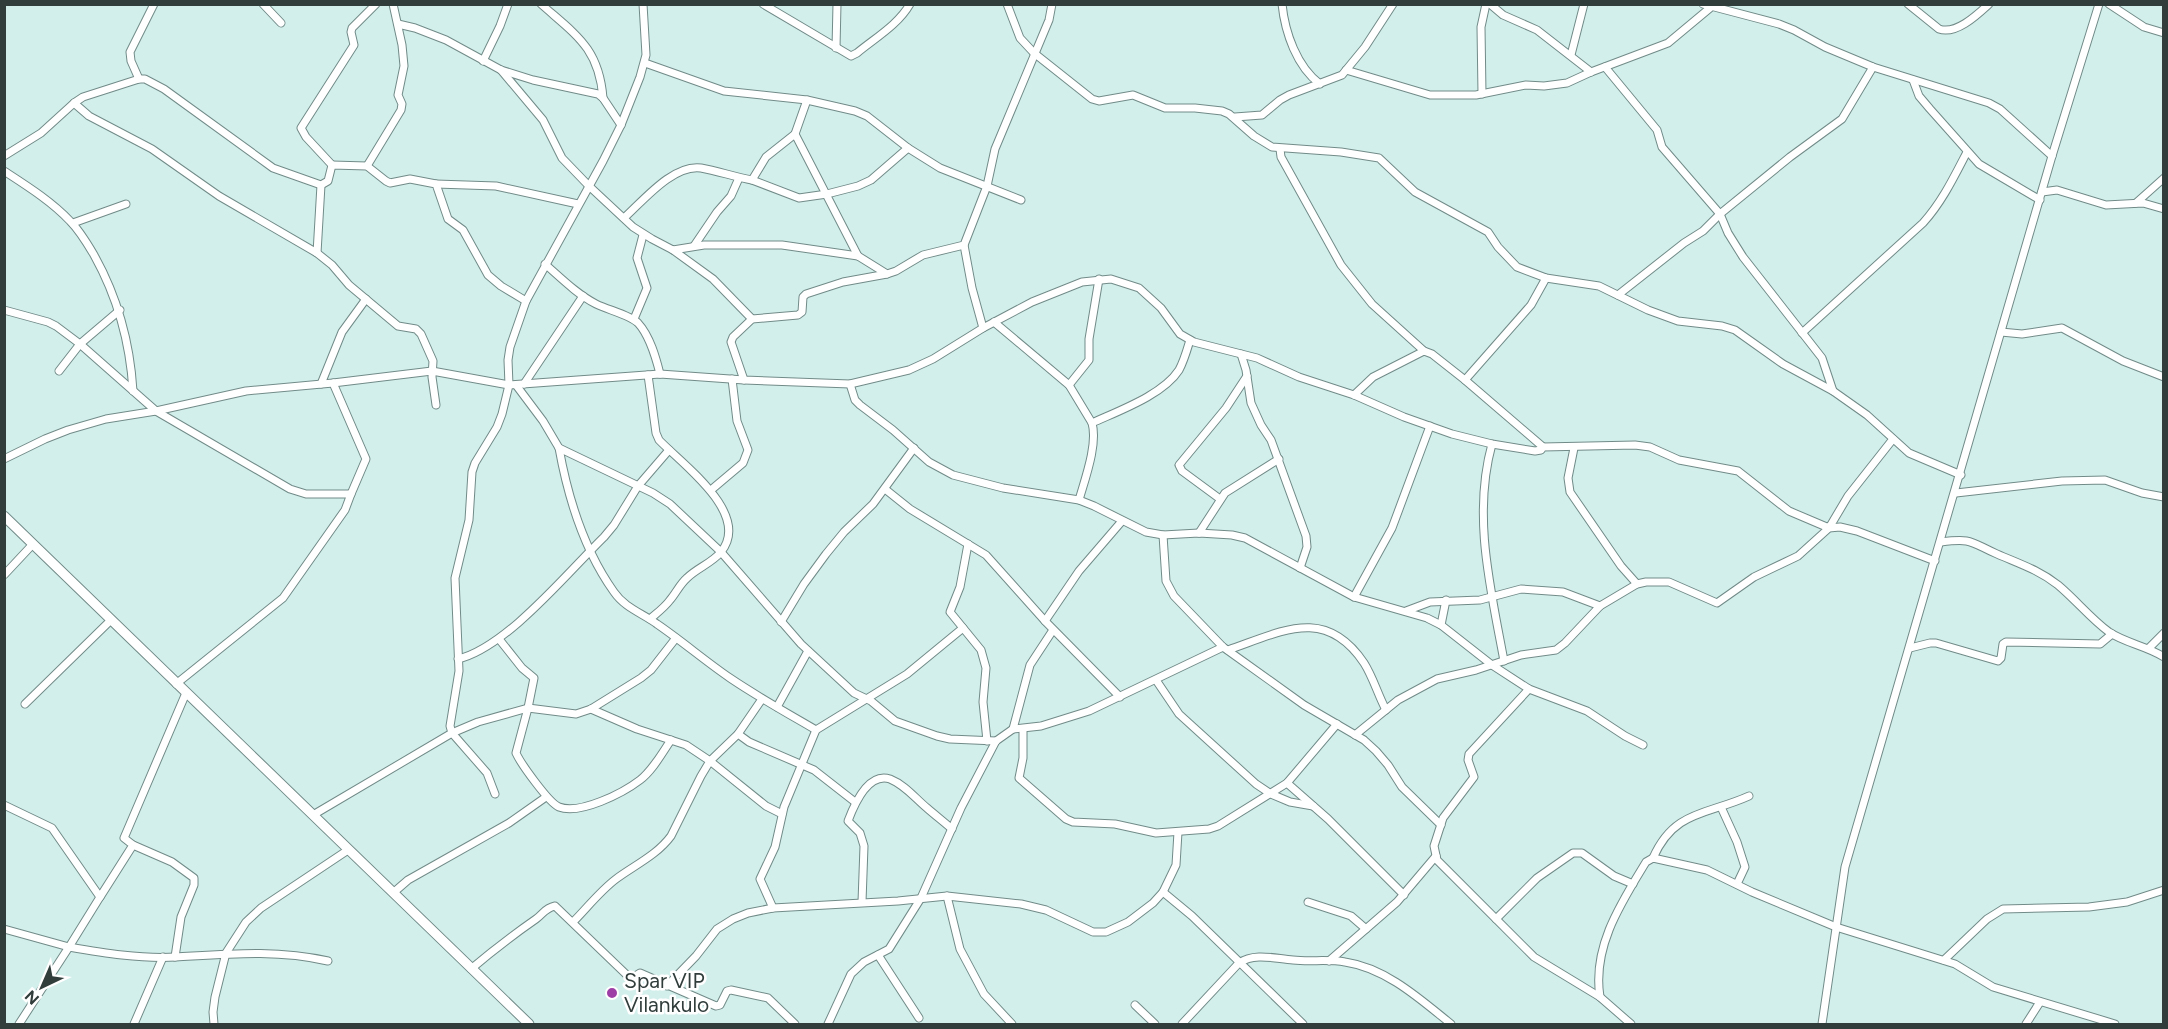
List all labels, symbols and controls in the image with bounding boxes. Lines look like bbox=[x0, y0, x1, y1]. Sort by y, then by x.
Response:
north arrow bbox=[12, 957, 72, 1017]
place label: Spar VIP Vilankulo bbox=[624, 968, 709, 1017]
text: N bbox=[21, 986, 43, 1009]
marker: Spar VIP Vilankulo bbox=[605, 986, 619, 1000]

